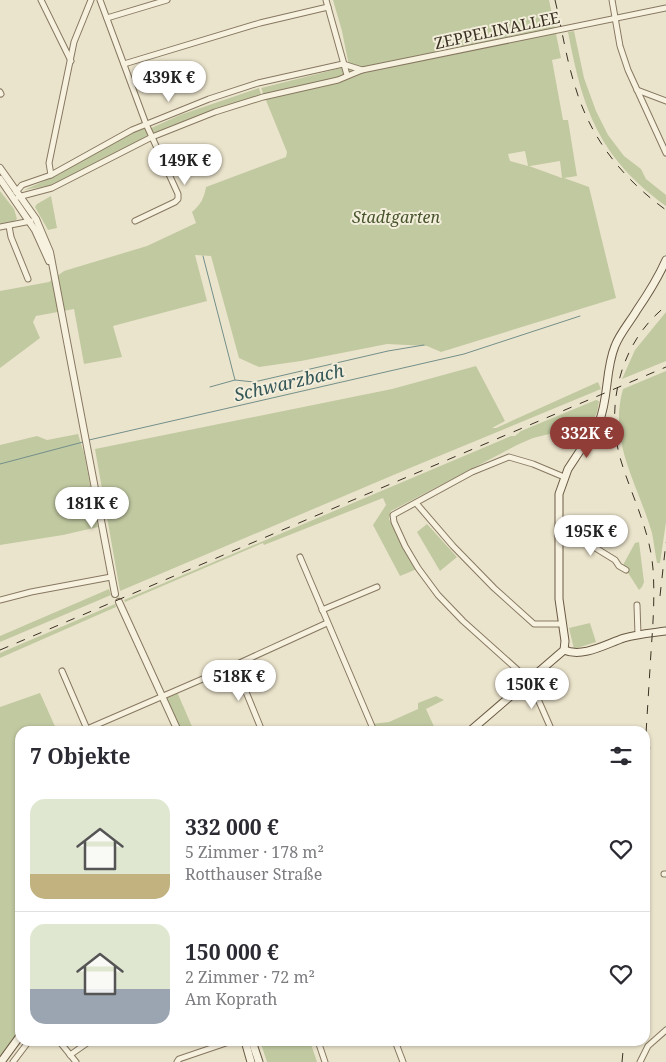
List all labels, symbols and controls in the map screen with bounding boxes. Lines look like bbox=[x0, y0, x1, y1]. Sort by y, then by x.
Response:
street label: ZEPPELINALLEE bbox=[432, 6, 562, 54]
pin: 439K € bbox=[128, 61, 210, 103]
text: 439K € bbox=[143, 66, 195, 88]
pin: 149K € bbox=[144, 144, 226, 186]
text: 149K € bbox=[159, 149, 211, 171]
park label: Stadtgarten bbox=[352, 206, 440, 228]
water label: Schwarzbach bbox=[231, 358, 346, 406]
pin: 332K € bbox=[546, 416, 628, 459]
text: 332K € bbox=[561, 422, 613, 444]
pin: 181K € bbox=[51, 486, 133, 529]
text: 181K € bbox=[66, 492, 118, 514]
pin: 195K € bbox=[550, 514, 632, 557]
text: 195K € bbox=[565, 520, 617, 542]
pin: 518K € bbox=[198, 660, 280, 702]
text: 518K € bbox=[213, 665, 265, 687]
pin: 150K € bbox=[491, 668, 573, 710]
text: 150K € bbox=[506, 673, 558, 695]
text: 7 Objekte bbox=[30, 742, 131, 770]
icon: filters bbox=[607, 742, 635, 770]
text: 332 000 € bbox=[185, 813, 279, 841]
icon: home bbox=[70, 819, 130, 879]
icon: heart bbox=[607, 835, 635, 863]
text: 5 Zimmer · 178 m² bbox=[185, 841, 324, 863]
text: Rotthauser Straße bbox=[185, 863, 322, 885]
text: 150 000 € bbox=[185, 938, 279, 966]
icon: home bbox=[70, 944, 130, 1004]
icon: heart bbox=[607, 960, 635, 988]
text: 2 Zimmer · 72 m² bbox=[185, 966, 315, 988]
text: Am Koprath bbox=[185, 988, 278, 1010]

